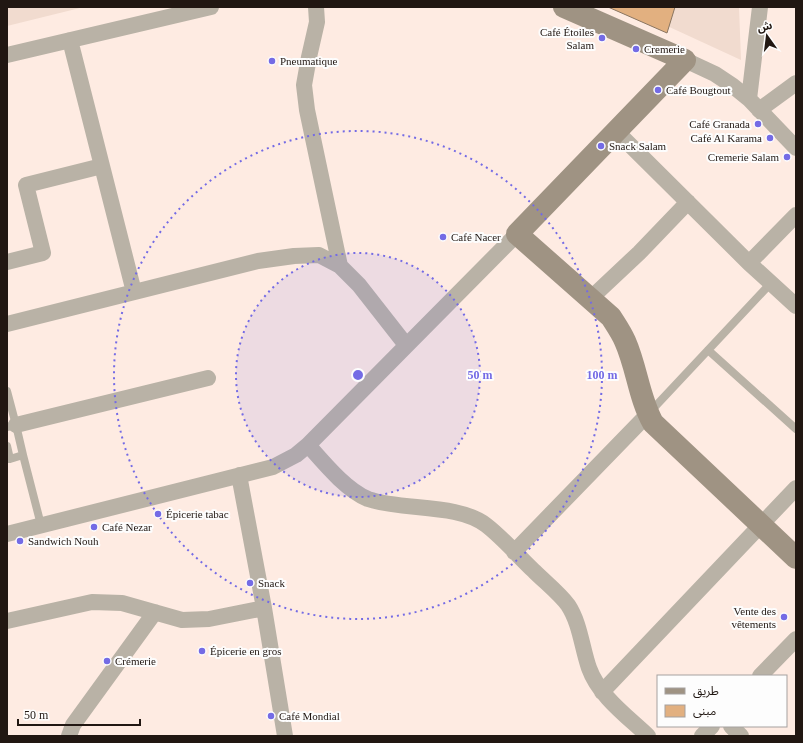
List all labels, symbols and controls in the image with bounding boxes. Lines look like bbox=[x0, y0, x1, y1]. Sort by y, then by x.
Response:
north arrow bbox=[747, 16, 787, 56]
text: ش bbox=[756, 19, 774, 35]
place label: Café Étoiles Salam bbox=[540, 26, 594, 51]
marker: Café Étoiles Salam bbox=[597, 33, 607, 43]
place label: Cremerie bbox=[644, 43, 685, 55]
marker: Cremerie bbox=[631, 44, 641, 54]
place label: Pneumatique bbox=[280, 55, 338, 67]
marker: Pneumatique bbox=[267, 56, 277, 66]
place label: Café Bougtout bbox=[666, 84, 730, 96]
marker: Café Bougtout bbox=[653, 85, 663, 95]
place label: Café Granada bbox=[689, 118, 750, 130]
marker: Café Granada bbox=[753, 119, 763, 129]
place label: Café Al Karama bbox=[691, 132, 762, 144]
marker: Café Al Karama bbox=[765, 133, 775, 143]
place label: Snack Salam bbox=[609, 140, 667, 152]
marker: Snack Salam bbox=[596, 141, 606, 151]
place label: Cremerie Salam bbox=[708, 151, 779, 163]
marker: Cremerie Salam bbox=[782, 152, 792, 162]
place label: Café Nacer bbox=[451, 231, 501, 243]
marker: Café Nacer bbox=[438, 232, 448, 242]
centre of rings bbox=[351, 368, 365, 382]
text: 50 m bbox=[468, 368, 493, 382]
text: 100 m bbox=[587, 368, 618, 382]
place label: Épicerie tabac bbox=[166, 508, 229, 520]
marker: Épicerie tabac bbox=[153, 509, 163, 519]
place label: Café Nezar bbox=[102, 521, 152, 533]
marker: Café Nezar bbox=[89, 522, 99, 532]
place label: Sandwich Nouh bbox=[28, 535, 99, 547]
marker: Sandwich Nouh bbox=[15, 536, 25, 546]
place label: Snack bbox=[258, 577, 285, 589]
marker: Snack bbox=[245, 578, 255, 588]
place label: Vente des vêtements bbox=[731, 605, 776, 630]
marker: Vente des vêtements bbox=[779, 612, 789, 622]
place label: Épicerie en gros bbox=[210, 645, 281, 657]
marker: Épicerie en gros bbox=[197, 646, 207, 656]
place label: Crémerie bbox=[115, 655, 156, 667]
marker: Crémerie bbox=[102, 656, 112, 666]
legend bbox=[657, 675, 787, 727]
text: طريق bbox=[693, 684, 719, 699]
scale bar bbox=[18, 701, 140, 727]
text: مبنى bbox=[693, 704, 716, 718]
text: 50 m bbox=[24, 708, 49, 722]
place label: Café Mondial bbox=[279, 710, 340, 722]
marker: Café Mondial bbox=[266, 711, 276, 721]

